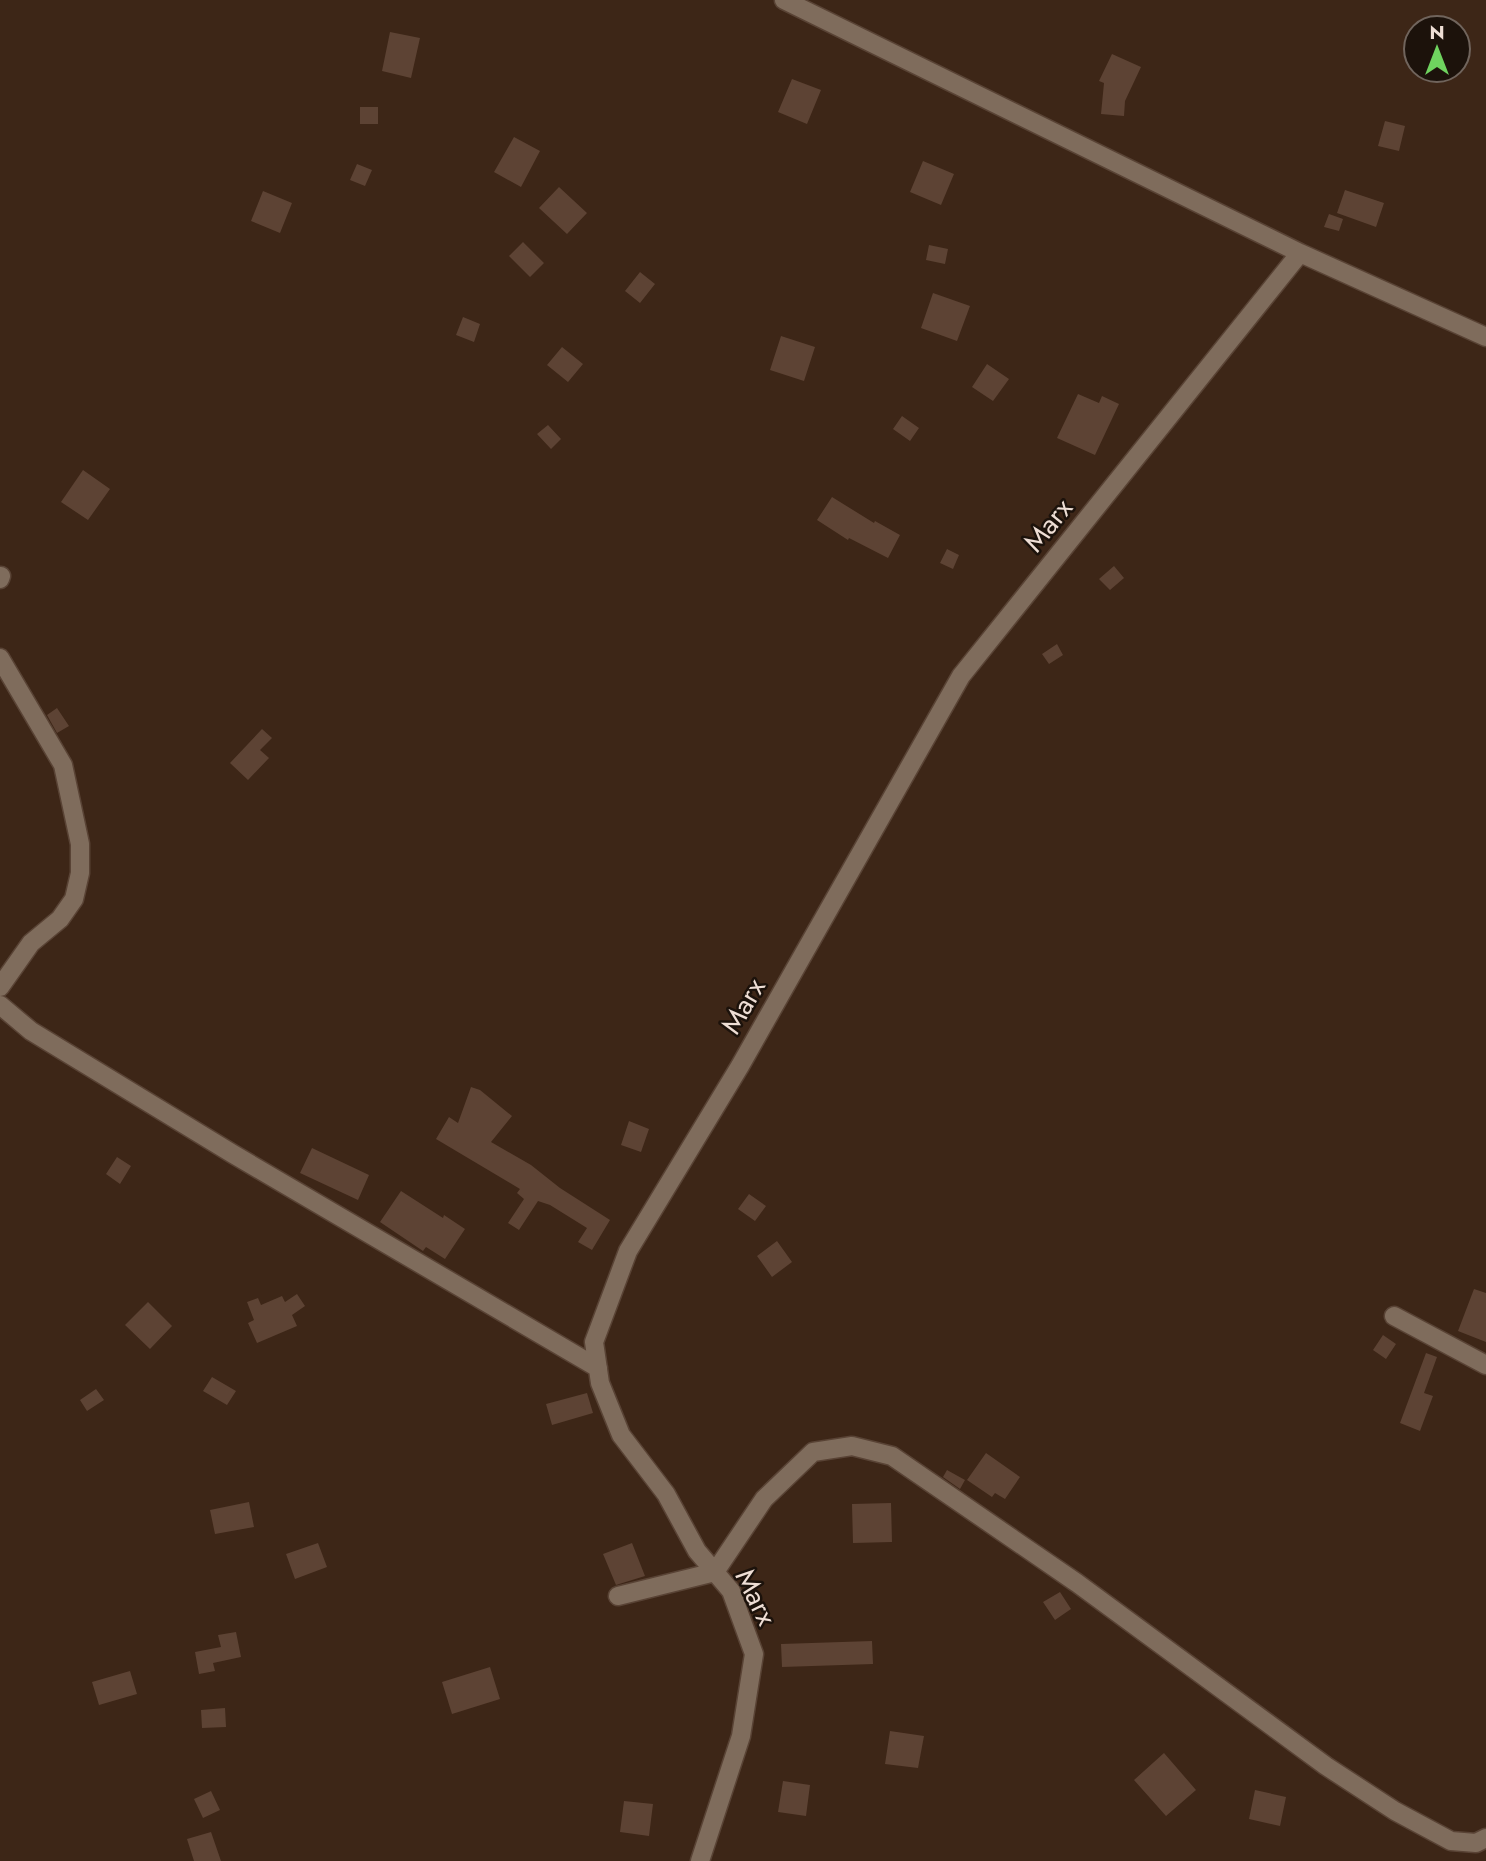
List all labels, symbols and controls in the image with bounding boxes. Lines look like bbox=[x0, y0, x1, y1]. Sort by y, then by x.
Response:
north arrow bbox=[1402, 14, 1472, 84]
text: N bbox=[1429, 19, 1445, 46]
street label: Marx bbox=[1014, 489, 1082, 561]
street label: Marx bbox=[711, 970, 775, 1042]
street label: Marx bbox=[725, 1562, 787, 1632]

